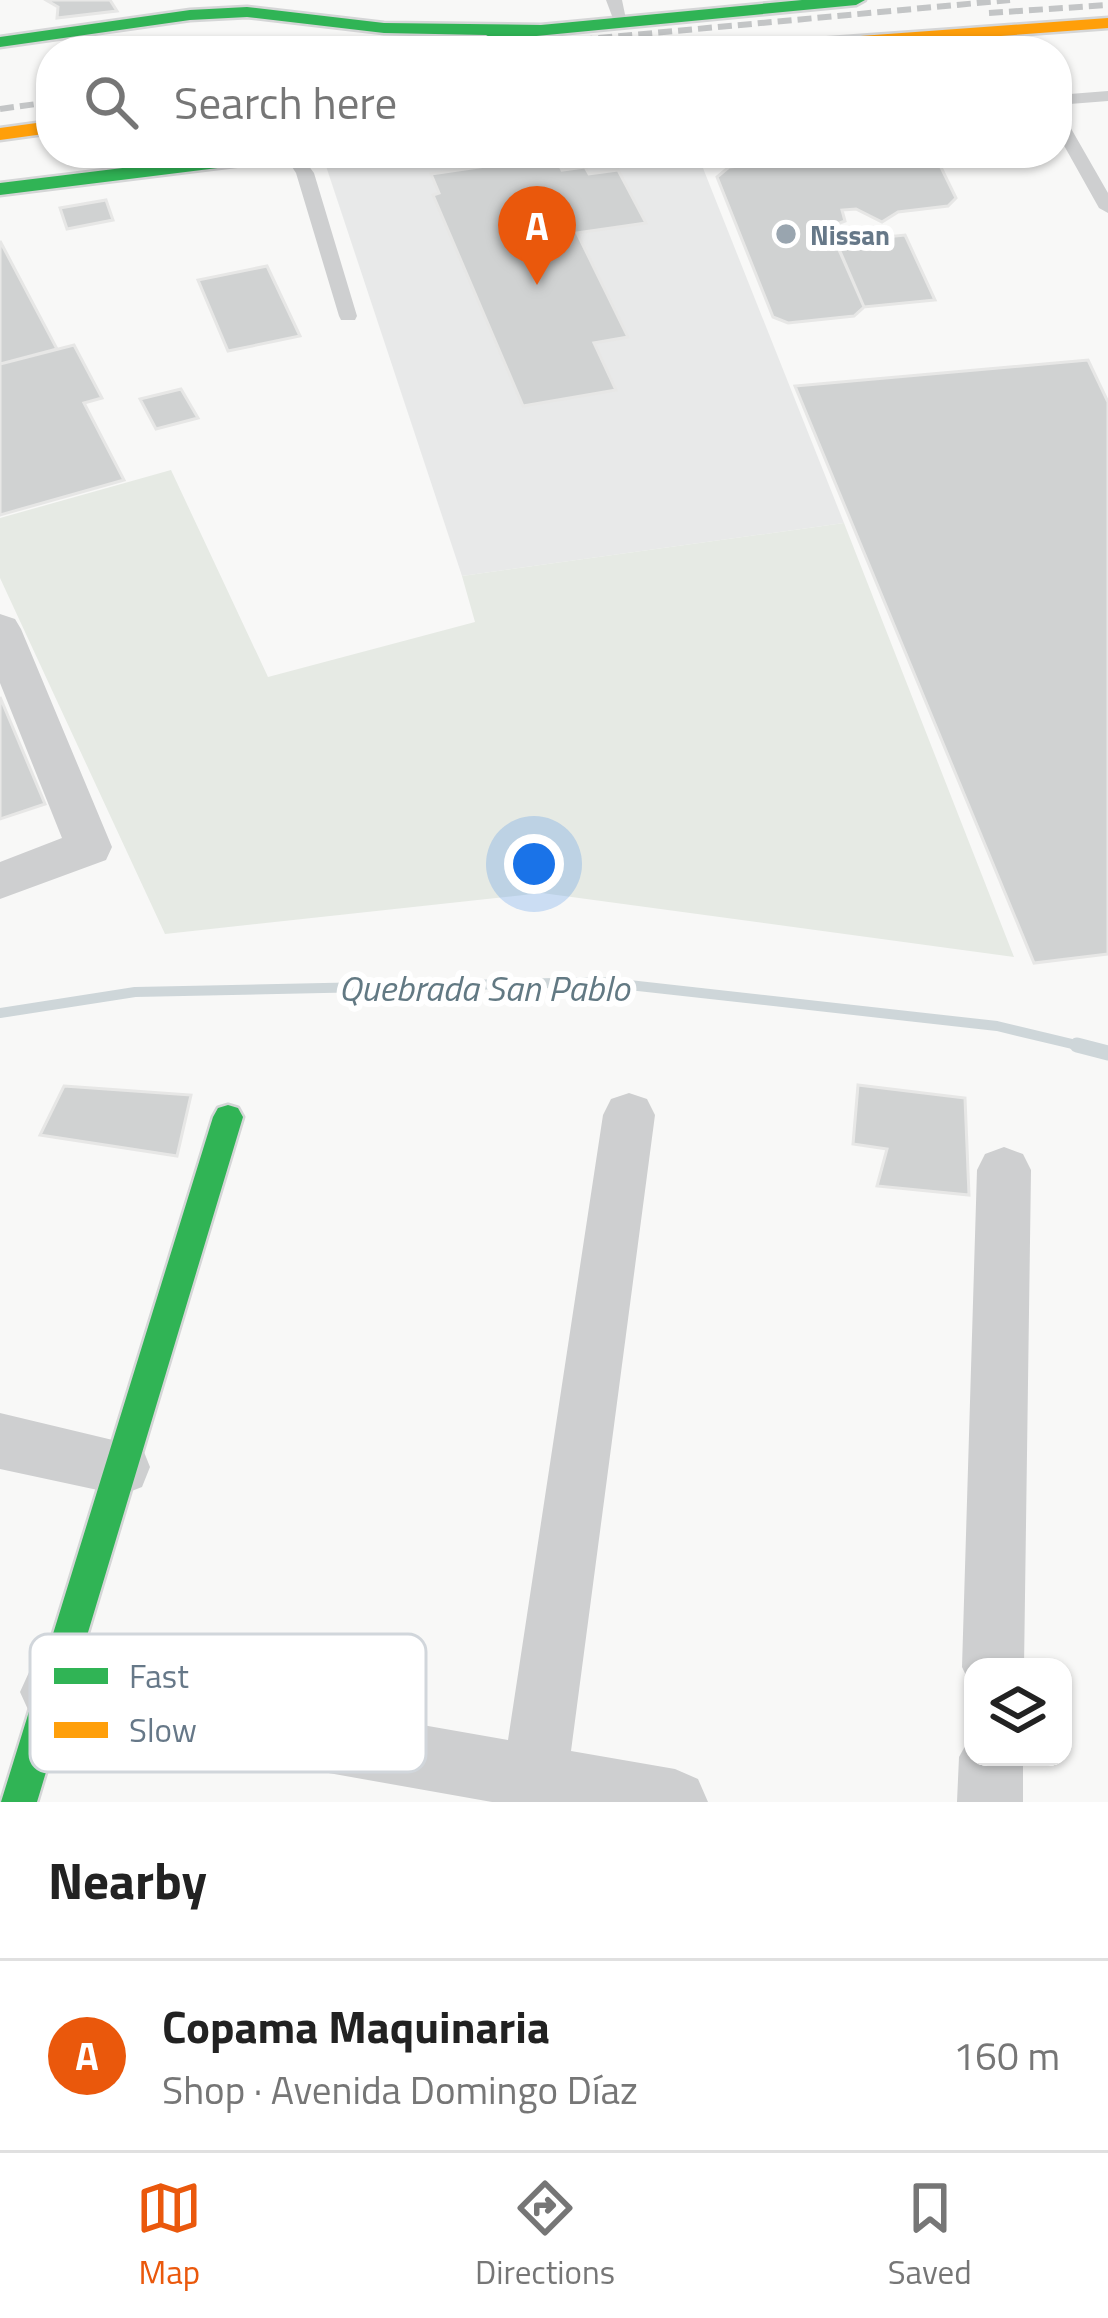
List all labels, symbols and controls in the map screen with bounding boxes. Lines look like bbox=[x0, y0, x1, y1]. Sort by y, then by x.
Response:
search box bbox=[36, 36, 1072, 168]
text: Search here bbox=[174, 68, 397, 136]
icon: search bbox=[78, 69, 144, 135]
pin: A bbox=[498, 186, 576, 285]
place label: Nissan bbox=[810, 214, 890, 255]
marker: Nissan bbox=[773, 221, 799, 247]
your location bbox=[504, 834, 564, 894]
water label: Quebrada San Pablo bbox=[339, 960, 631, 1015]
legend bbox=[30, 1634, 426, 1772]
text: Fast bbox=[129, 1651, 189, 1701]
map controls bbox=[964, 1658, 1072, 1766]
button: layers bbox=[964, 1658, 1072, 1766]
text: Slow bbox=[129, 1705, 197, 1755]
text: Nearby bbox=[48, 1841, 207, 1919]
text: Copama Maquinaria bbox=[162, 1992, 550, 2060]
text: A bbox=[75, 2026, 99, 2085]
text: 160 m bbox=[953, 2026, 1060, 2085]
text: Shop · Avenida Domingo Díaz bbox=[162, 2060, 638, 2119]
tab: Map bbox=[136, 2175, 202, 2297]
tab: Directions bbox=[475, 2175, 615, 2297]
tab: Saved bbox=[888, 2175, 972, 2297]

